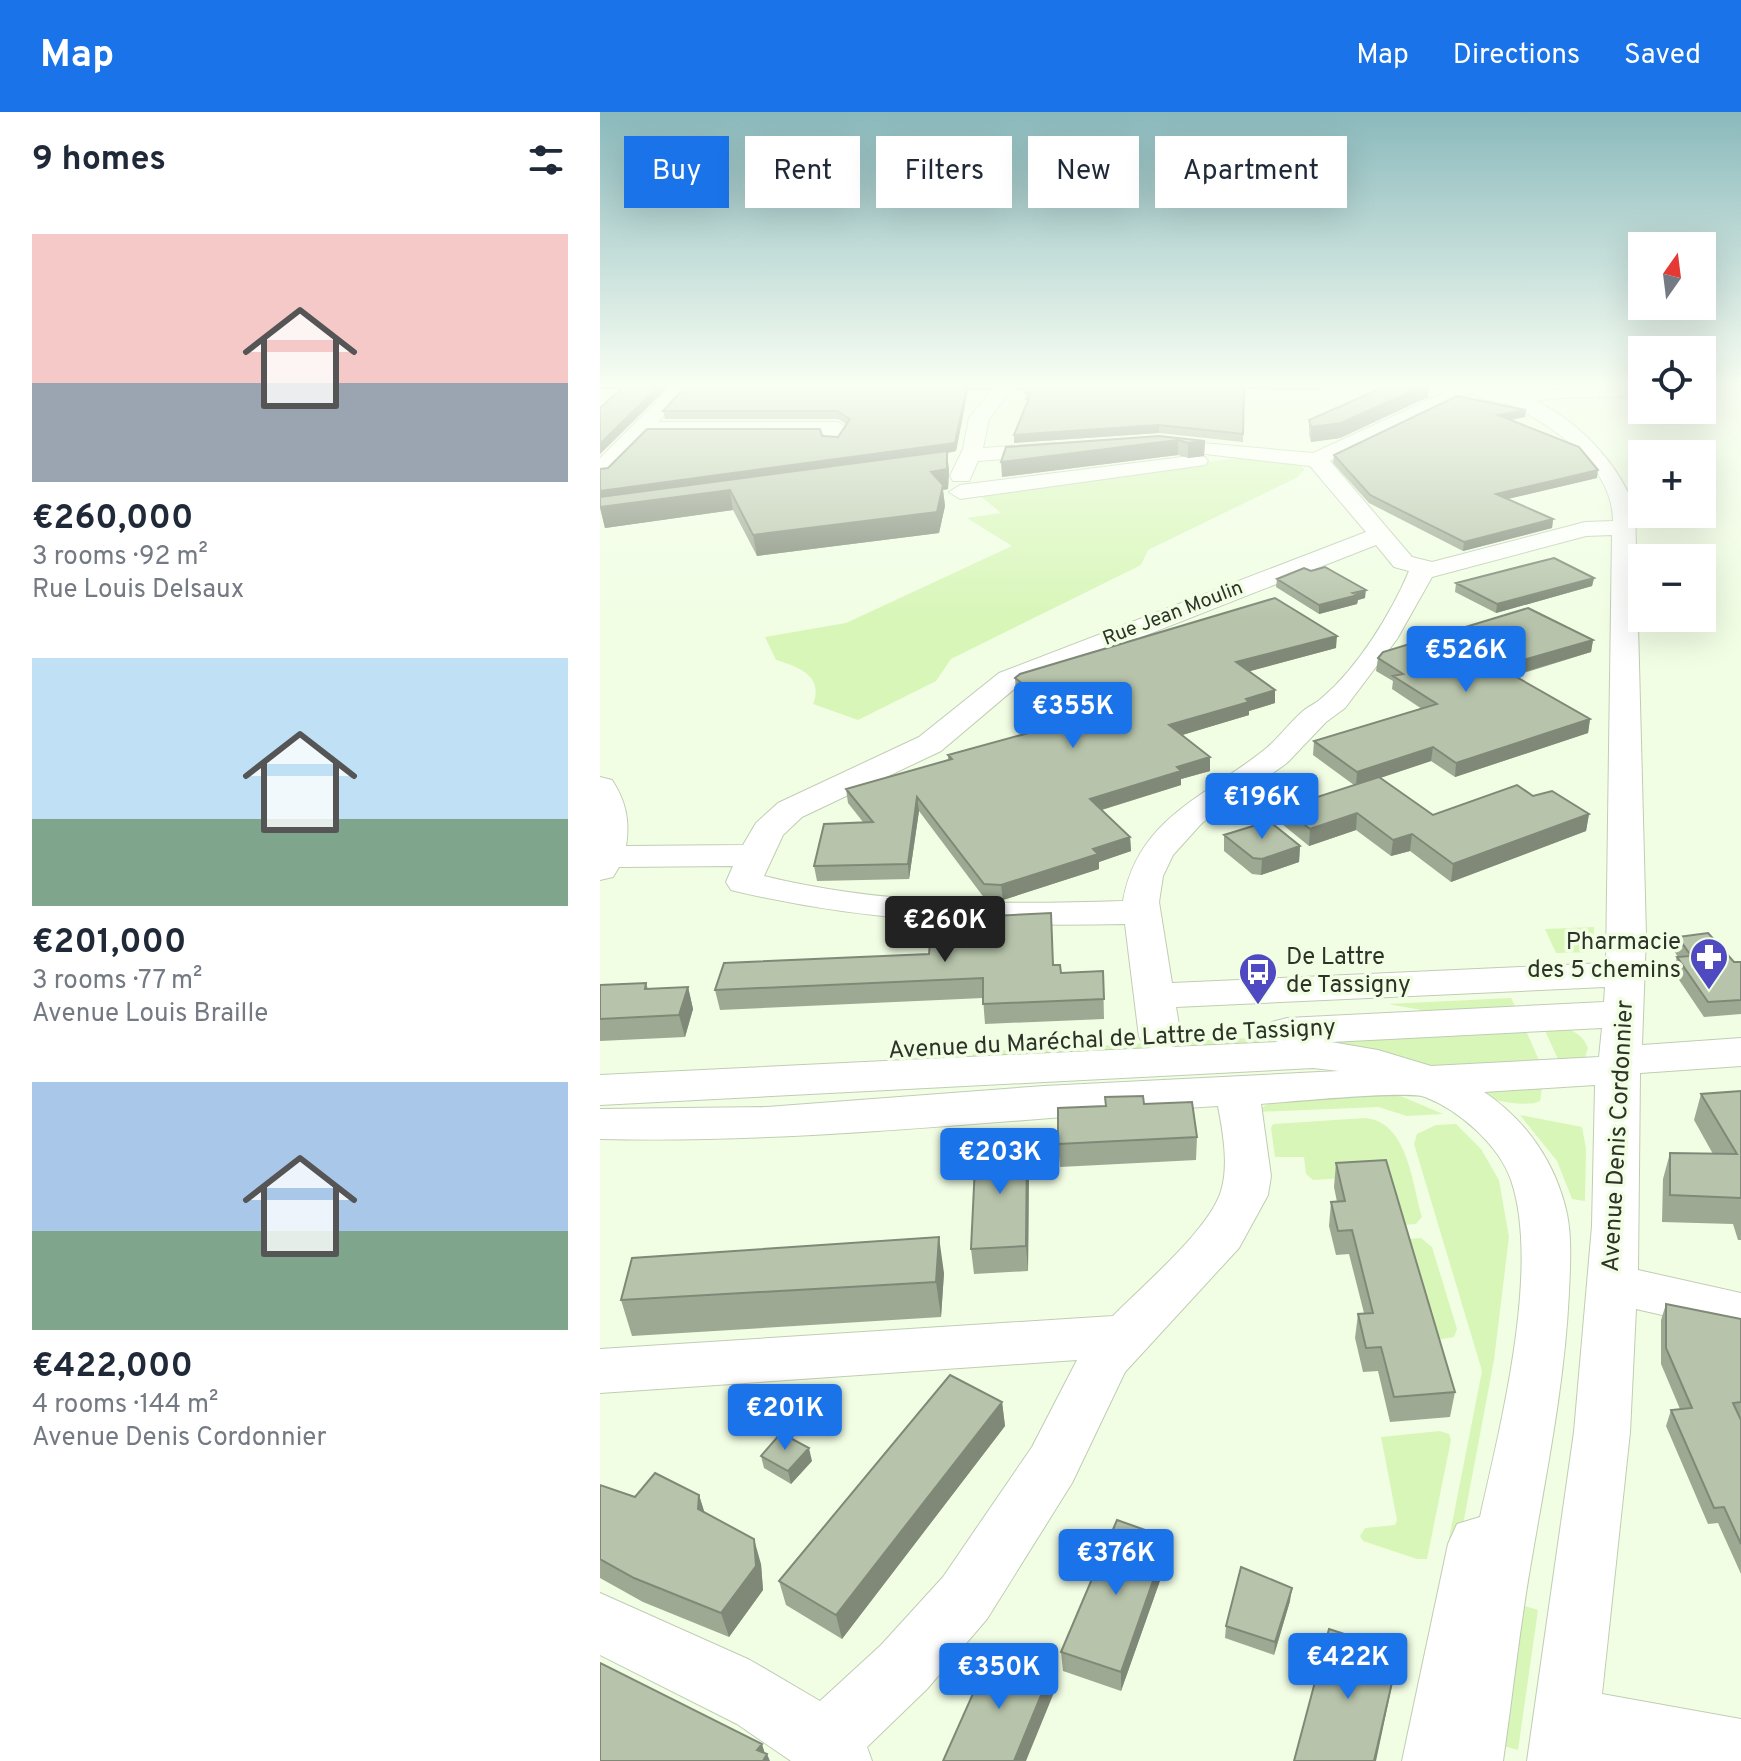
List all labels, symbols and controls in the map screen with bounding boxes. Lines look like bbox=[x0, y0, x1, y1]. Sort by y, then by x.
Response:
text: Map bbox=[40, 32, 114, 81]
text: Map bbox=[1356, 38, 1409, 74]
text: Directions bbox=[1453, 38, 1580, 74]
text: Saved bbox=[1624, 38, 1701, 74]
chip: Buy bbox=[624, 136, 729, 208]
chip: Rent bbox=[745, 136, 860, 208]
chip: Filters bbox=[876, 136, 1012, 208]
chip: New bbox=[1028, 136, 1139, 208]
chip: Apartment bbox=[1155, 136, 1347, 208]
icon: filters bbox=[524, 138, 568, 182]
text: 9 homes bbox=[32, 139, 166, 182]
north arrow bbox=[1628, 232, 1716, 320]
map controls bbox=[1628, 232, 1716, 632]
icon: home bbox=[228, 286, 372, 430]
button: locate bbox=[1628, 336, 1716, 424]
button: + bbox=[1628, 440, 1716, 528]
text: €260,000 bbox=[32, 498, 193, 541]
text: 3 rooms · 92 m² bbox=[32, 541, 208, 574]
button: − bbox=[1628, 544, 1716, 632]
text: Rue Louis Delsaux bbox=[32, 574, 244, 607]
street label: Rue Jean Moulin bbox=[1099, 575, 1247, 653]
pin: €526K bbox=[1410, 626, 1522, 694]
text: €526K bbox=[1425, 635, 1507, 668]
pin: €355K bbox=[1017, 682, 1129, 750]
text: €355K bbox=[1032, 691, 1114, 724]
icon: home bbox=[228, 710, 372, 854]
pin: €196K bbox=[1206, 773, 1318, 841]
text: €196K bbox=[1223, 782, 1301, 815]
pin: €260K bbox=[889, 896, 1001, 964]
text: €260K bbox=[903, 905, 987, 938]
text: €201,000 bbox=[32, 922, 186, 965]
place label: Pharmacie des 5 chemins bbox=[1527, 928, 1681, 986]
pharmacy icon: Pharmacie des 5 chemins bbox=[1688, 936, 1730, 991]
place label: De Lattre de Tassigny bbox=[1286, 943, 1411, 1001]
bus stop icon: De Lattre de Tassigny bbox=[1237, 951, 1279, 1006]
text: 3 rooms · 77 m² bbox=[32, 965, 202, 998]
text: Avenue Louis Braille bbox=[32, 998, 268, 1031]
street label: Avenue Denis Cordonnier bbox=[1597, 999, 1641, 1273]
street label: Avenue du Maréchal de Lattre de Tassigny bbox=[887, 1013, 1337, 1067]
pin: €203K bbox=[944, 1128, 1056, 1196]
icon: home bbox=[228, 1134, 372, 1278]
text: €203K bbox=[958, 1137, 1042, 1170]
text: €422,000 bbox=[32, 1346, 193, 1389]
pin: €201K bbox=[729, 1384, 841, 1452]
text: 4 rooms · 144 m² bbox=[32, 1389, 218, 1422]
text: €201K bbox=[746, 1393, 824, 1426]
text: Avenue Denis Cordonnier bbox=[32, 1422, 327, 1455]
pin: €376K bbox=[1060, 1529, 1172, 1597]
text: €376K bbox=[1077, 1538, 1155, 1571]
pin: €422K bbox=[1292, 1633, 1404, 1701]
text: €422K bbox=[1306, 1642, 1390, 1675]
pin: €350K bbox=[943, 1643, 1055, 1711]
text: €350K bbox=[957, 1652, 1041, 1685]

